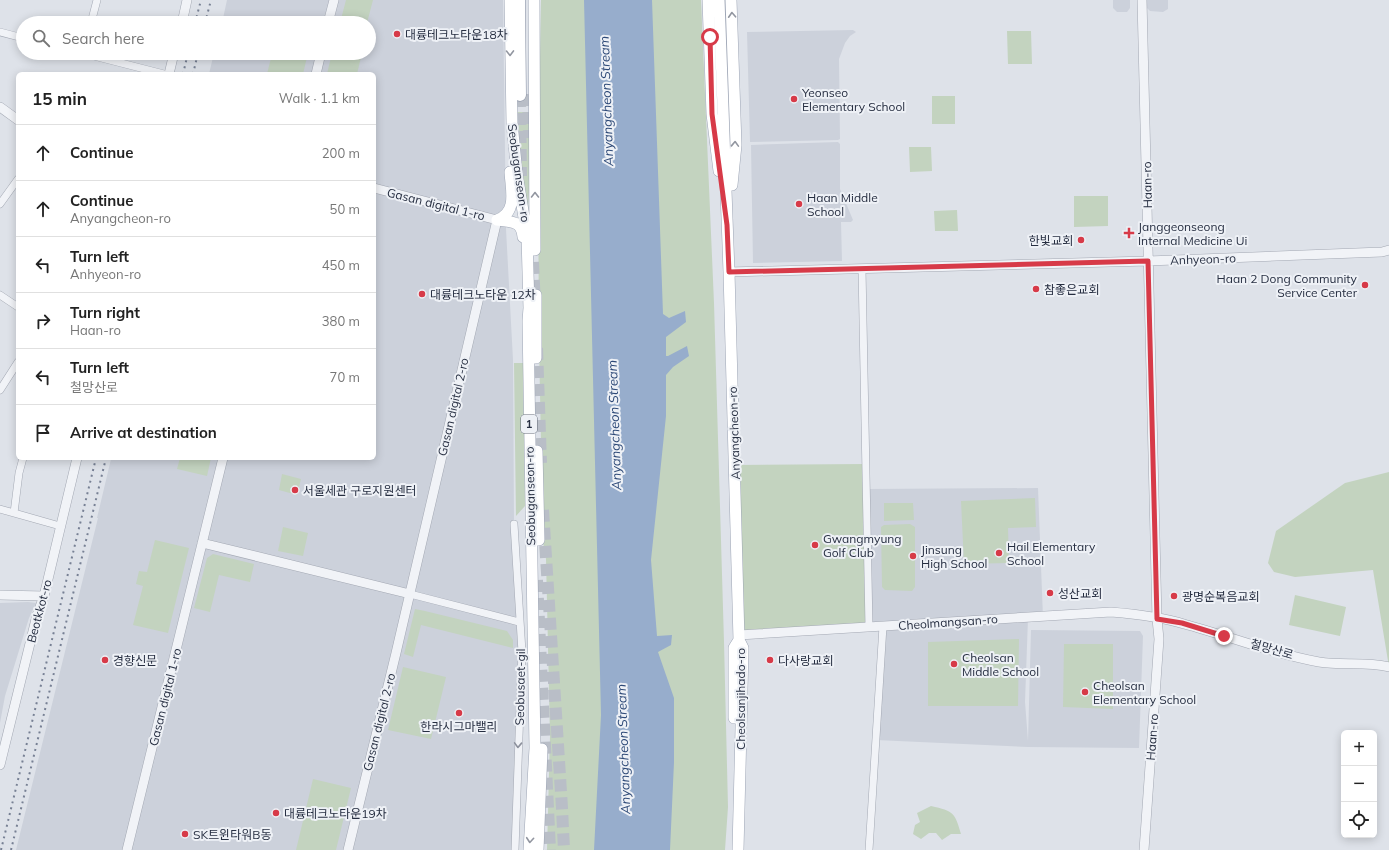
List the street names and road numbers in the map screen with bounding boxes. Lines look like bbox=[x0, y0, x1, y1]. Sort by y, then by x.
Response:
street label: Seobuganseon-ro bbox=[505, 123, 533, 223]
street label: Haan-ro bbox=[1139, 161, 1155, 209]
street label: Gasan digital 1-ro bbox=[386, 185, 487, 223]
street label: Anhyeon-ro bbox=[1170, 250, 1236, 268]
street label: Gasan digital 2-ro bbox=[434, 356, 472, 458]
street label: Anyangcheon-ro bbox=[725, 386, 743, 480]
road number: 1 bbox=[521, 415, 537, 433]
street label: Seobuganseon-ro bbox=[522, 446, 538, 546]
street label: Beotkkot-ro bbox=[23, 578, 55, 644]
street label: Cheolmangsan-ro bbox=[898, 611, 999, 633]
street label: 철망산로 bbox=[1249, 636, 1295, 662]
street label: Gasan digital 1-ro bbox=[146, 646, 184, 747]
street label: Seobusaet-gil bbox=[512, 648, 528, 726]
street label: Cheolsanjihado-ro bbox=[733, 648, 748, 750]
street label: Gasan digital 2-ro bbox=[360, 671, 398, 772]
street label: Haan-ro bbox=[1143, 713, 1161, 761]

